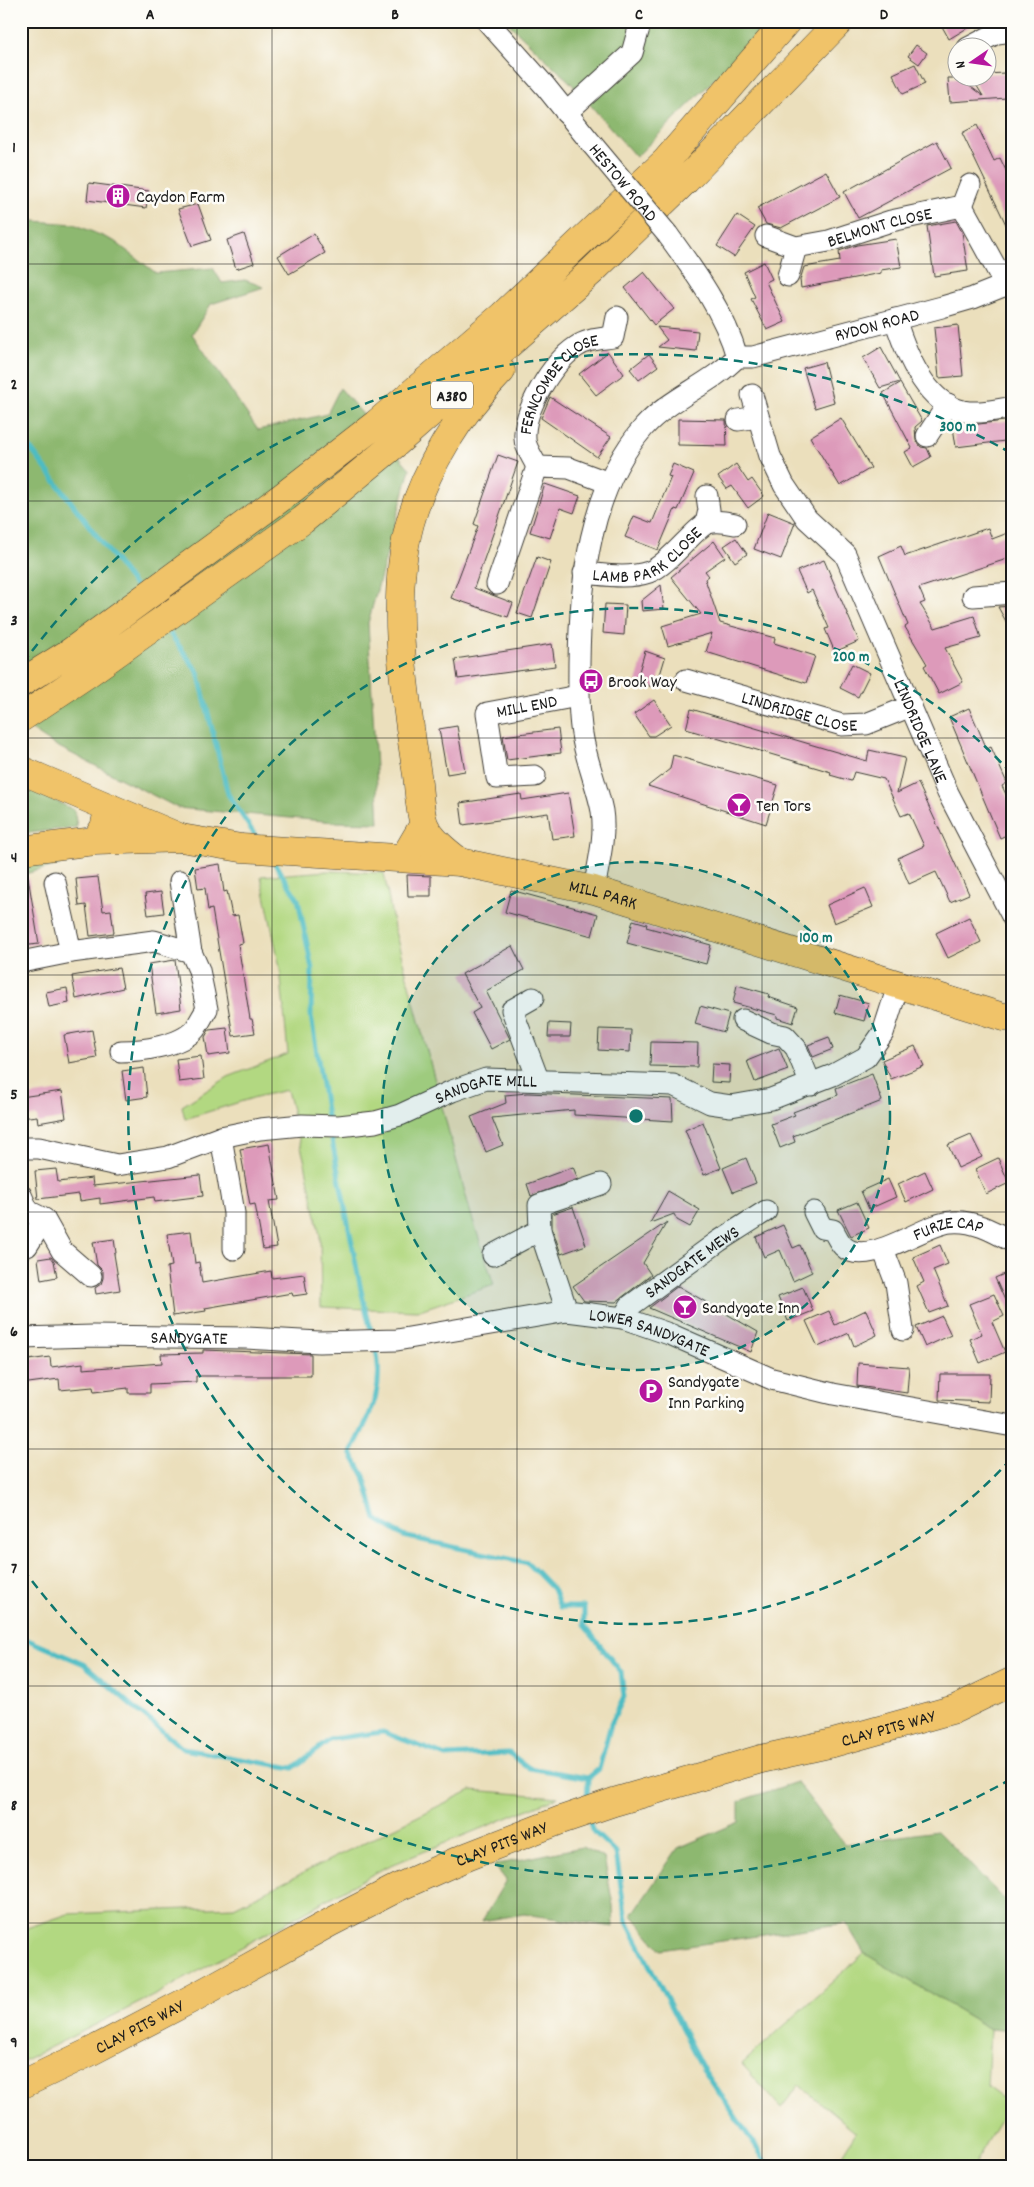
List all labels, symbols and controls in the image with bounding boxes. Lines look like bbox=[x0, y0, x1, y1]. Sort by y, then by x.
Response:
text: A bbox=[146, 4, 155, 27]
text: B bbox=[391, 4, 399, 27]
text: C bbox=[635, 4, 643, 27]
text: D bbox=[880, 4, 889, 27]
north arrow bbox=[946, 38, 996, 88]
text: N bbox=[951, 59, 972, 70]
text: 1 bbox=[12, 137, 16, 160]
street label: HESTOW ROAD bbox=[582, 139, 662, 228]
building icon: Caydon Farm bbox=[105, 183, 131, 209]
place label: Caydon Farm bbox=[136, 186, 225, 211]
street label: BELMONT CLOSE bbox=[825, 203, 935, 256]
street label: RYDON ROAD bbox=[832, 304, 922, 350]
street label: FERNCOMBE CLOSE bbox=[515, 329, 601, 436]
text: 2 bbox=[11, 374, 18, 397]
road number: A380 bbox=[431, 382, 473, 408]
text: 300 m bbox=[940, 417, 976, 439]
street label: LAMB PARK CLOSE bbox=[591, 522, 709, 591]
text: 3 bbox=[10, 610, 18, 633]
text: 200 m bbox=[833, 647, 869, 669]
bus stop icon: Brook Way bbox=[578, 668, 604, 694]
place label: Brook Way bbox=[608, 671, 678, 696]
street label: LINDRIDGE LANE bbox=[886, 676, 952, 787]
street label: LINDRIDGE CLOSE bbox=[738, 687, 858, 740]
street label: MILL END bbox=[494, 690, 559, 726]
bar icon: Ten Tors bbox=[726, 792, 752, 818]
place label: Ten Tors bbox=[756, 795, 811, 820]
text: 4 bbox=[11, 847, 17, 870]
street label: MILL PARK bbox=[566, 875, 640, 918]
text: 100 m bbox=[799, 928, 833, 950]
street label: SANDGATE MILL bbox=[431, 1069, 538, 1112]
text: 5 bbox=[10, 1084, 18, 1107]
centre of rings bbox=[627, 1107, 645, 1125]
street label: FURZE CAP bbox=[910, 1212, 986, 1249]
street label: SANDGATE MEWS bbox=[641, 1221, 745, 1306]
bar icon: Sandygate Inn bbox=[672, 1294, 698, 1320]
place label: Sandygate Inn bbox=[702, 1297, 800, 1322]
street label: LOWER SANDYGATE bbox=[587, 1304, 713, 1365]
text: 6 bbox=[10, 1321, 18, 1344]
street label: SANDYGATE bbox=[150, 1327, 228, 1353]
place label: Sandygate Inn Parking bbox=[668, 1371, 745, 1417]
parking icon: Sandygate Inn Parking bbox=[638, 1378, 664, 1404]
text: 7 bbox=[11, 1558, 17, 1581]
street label: CLAY PITS WAY bbox=[839, 1705, 940, 1755]
text: 8 bbox=[11, 1795, 18, 1818]
street label: CLAY PITS WAY bbox=[452, 1816, 553, 1875]
street label: CLAY PITS WAY bbox=[92, 1994, 190, 2062]
text: 9 bbox=[10, 2032, 18, 2055]

